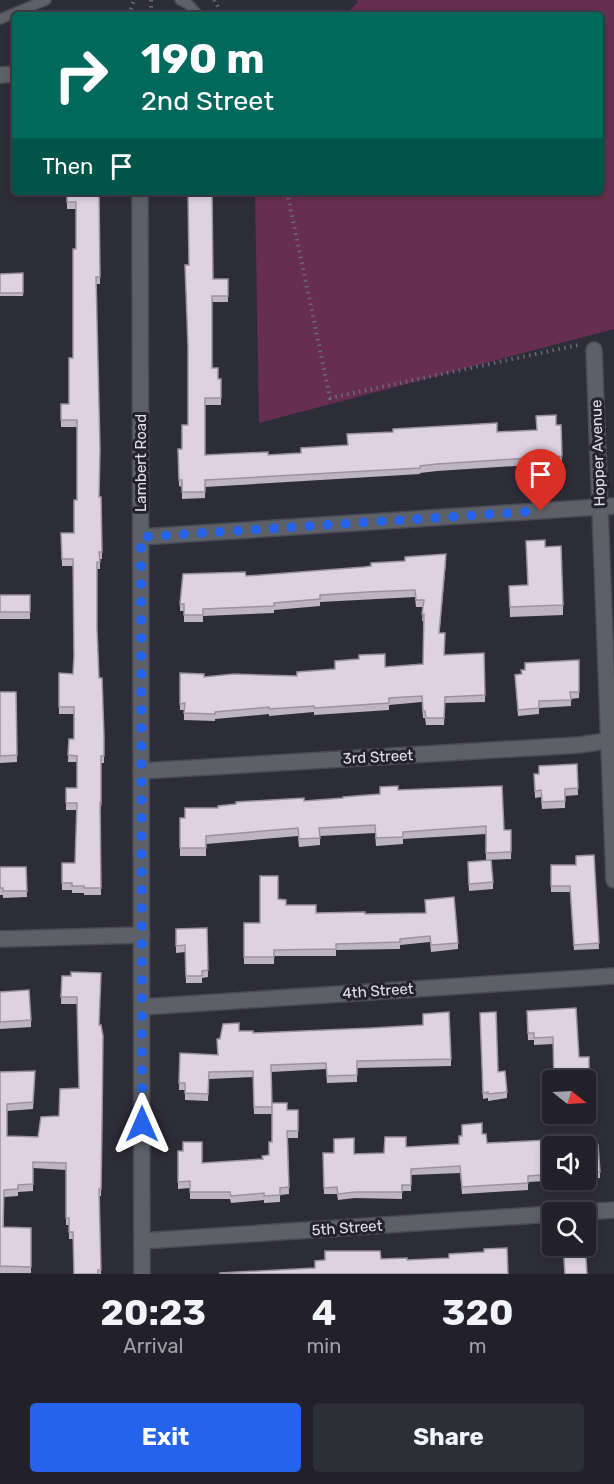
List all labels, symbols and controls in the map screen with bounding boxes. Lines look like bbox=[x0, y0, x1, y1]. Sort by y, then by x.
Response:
text: 190 m bbox=[141, 34, 265, 84]
icon: right bbox=[42, 36, 120, 114]
text: 2nd Street bbox=[141, 85, 274, 117]
icon: arrive bbox=[105, 150, 138, 183]
text: Then bbox=[42, 153, 93, 180]
street label: Hopper Avenue bbox=[587, 399, 609, 507]
street label: Lambert Road bbox=[132, 414, 150, 512]
pin bbox=[515, 449, 566, 511]
icon: arrive bbox=[524, 458, 557, 491]
street label: 3rd Street bbox=[342, 746, 414, 768]
street label: 4th Street bbox=[342, 980, 414, 1002]
north arrow bbox=[542, 1070, 596, 1124]
map controls bbox=[542, 1070, 596, 1256]
position arrow bbox=[110, 1092, 174, 1156]
button: sound bbox=[542, 1136, 596, 1190]
button: search bbox=[542, 1202, 596, 1256]
street label: 5th Street bbox=[311, 1217, 383, 1239]
text: 20:23 bbox=[101, 1291, 206, 1334]
text: 4 bbox=[312, 1291, 336, 1334]
text: 320 bbox=[442, 1291, 513, 1334]
text: Arrival bbox=[123, 1334, 183, 1358]
text: min bbox=[307, 1334, 341, 1358]
text: m bbox=[469, 1334, 487, 1358]
button: Exit bbox=[30, 1403, 301, 1472]
button: Share bbox=[313, 1403, 584, 1472]

